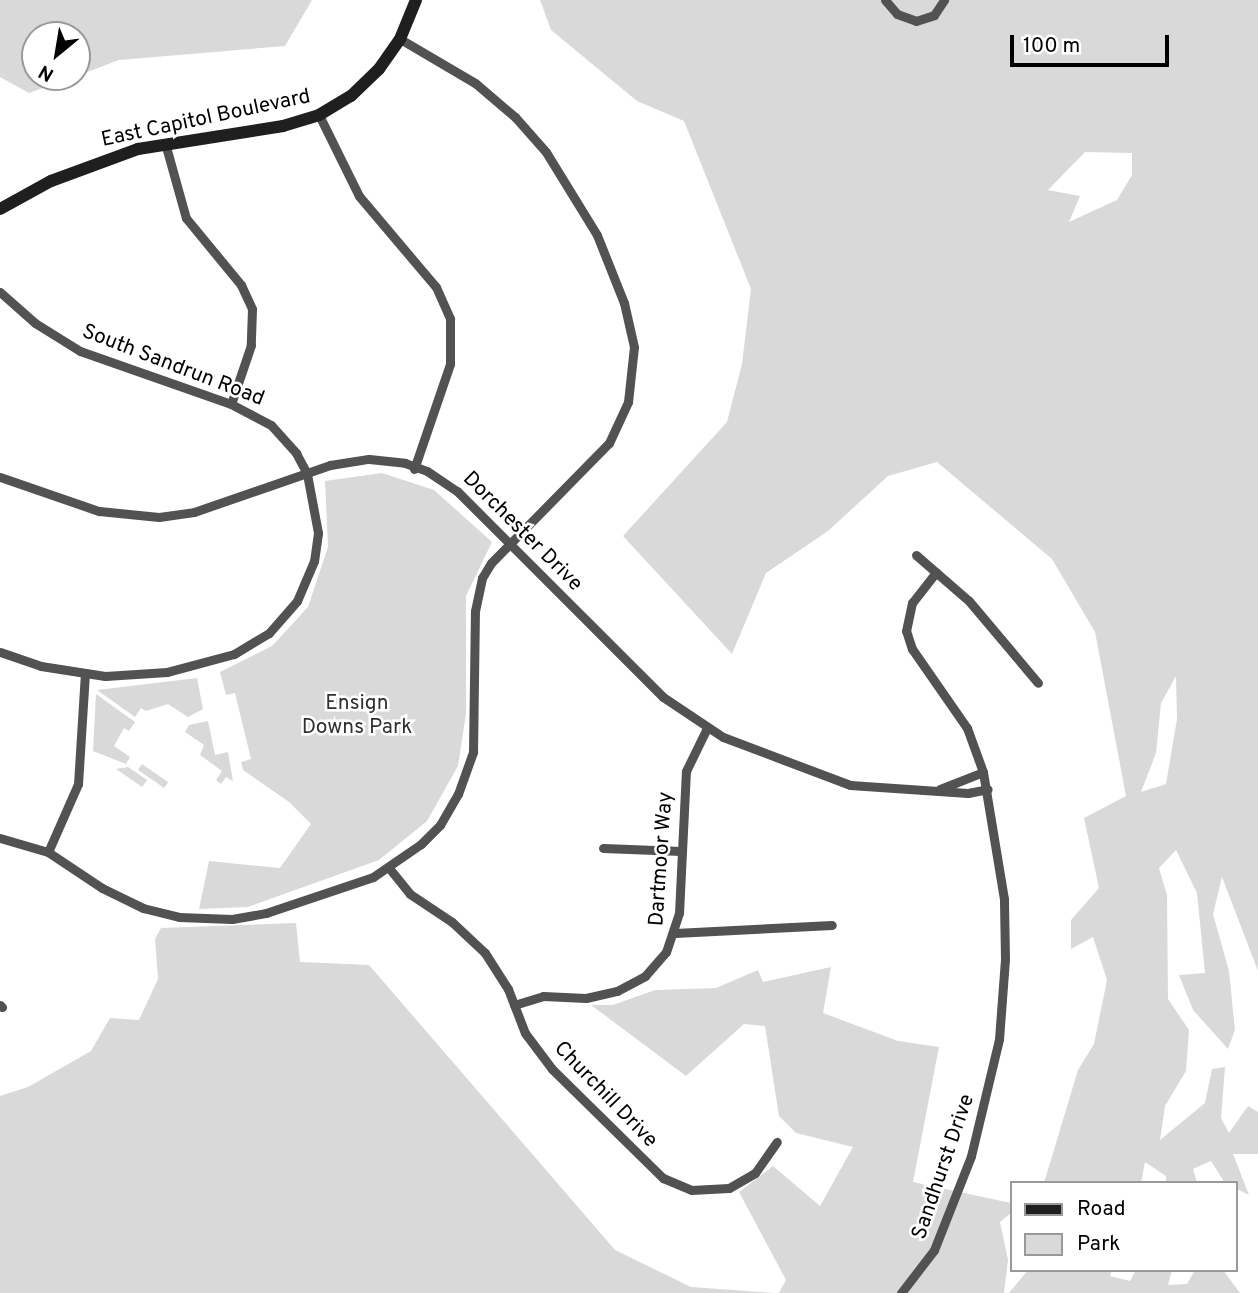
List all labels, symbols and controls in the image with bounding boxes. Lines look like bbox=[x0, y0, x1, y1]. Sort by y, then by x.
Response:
north arrow bbox=[21, 21, 91, 91]
scale bar bbox=[1013, 21, 1172, 65]
text: 100 m bbox=[1023, 33, 1080, 60]
text: N bbox=[35, 59, 58, 86]
street label: East Capitol Boulevard bbox=[99, 85, 313, 153]
street label: South Sandrun Road bbox=[78, 320, 268, 412]
street label: Dorchester Drive bbox=[457, 467, 587, 597]
park label: Ensign Downs Park bbox=[302, 691, 412, 741]
street label: Dartmoor Way bbox=[645, 791, 679, 927]
street label: Churchill Drive bbox=[548, 1036, 662, 1154]
street label: Sandhurst Drive bbox=[907, 1091, 981, 1243]
legend bbox=[1010, 1181, 1237, 1272]
text: Road bbox=[1077, 1196, 1126, 1223]
text: Park bbox=[1077, 1231, 1120, 1258]

